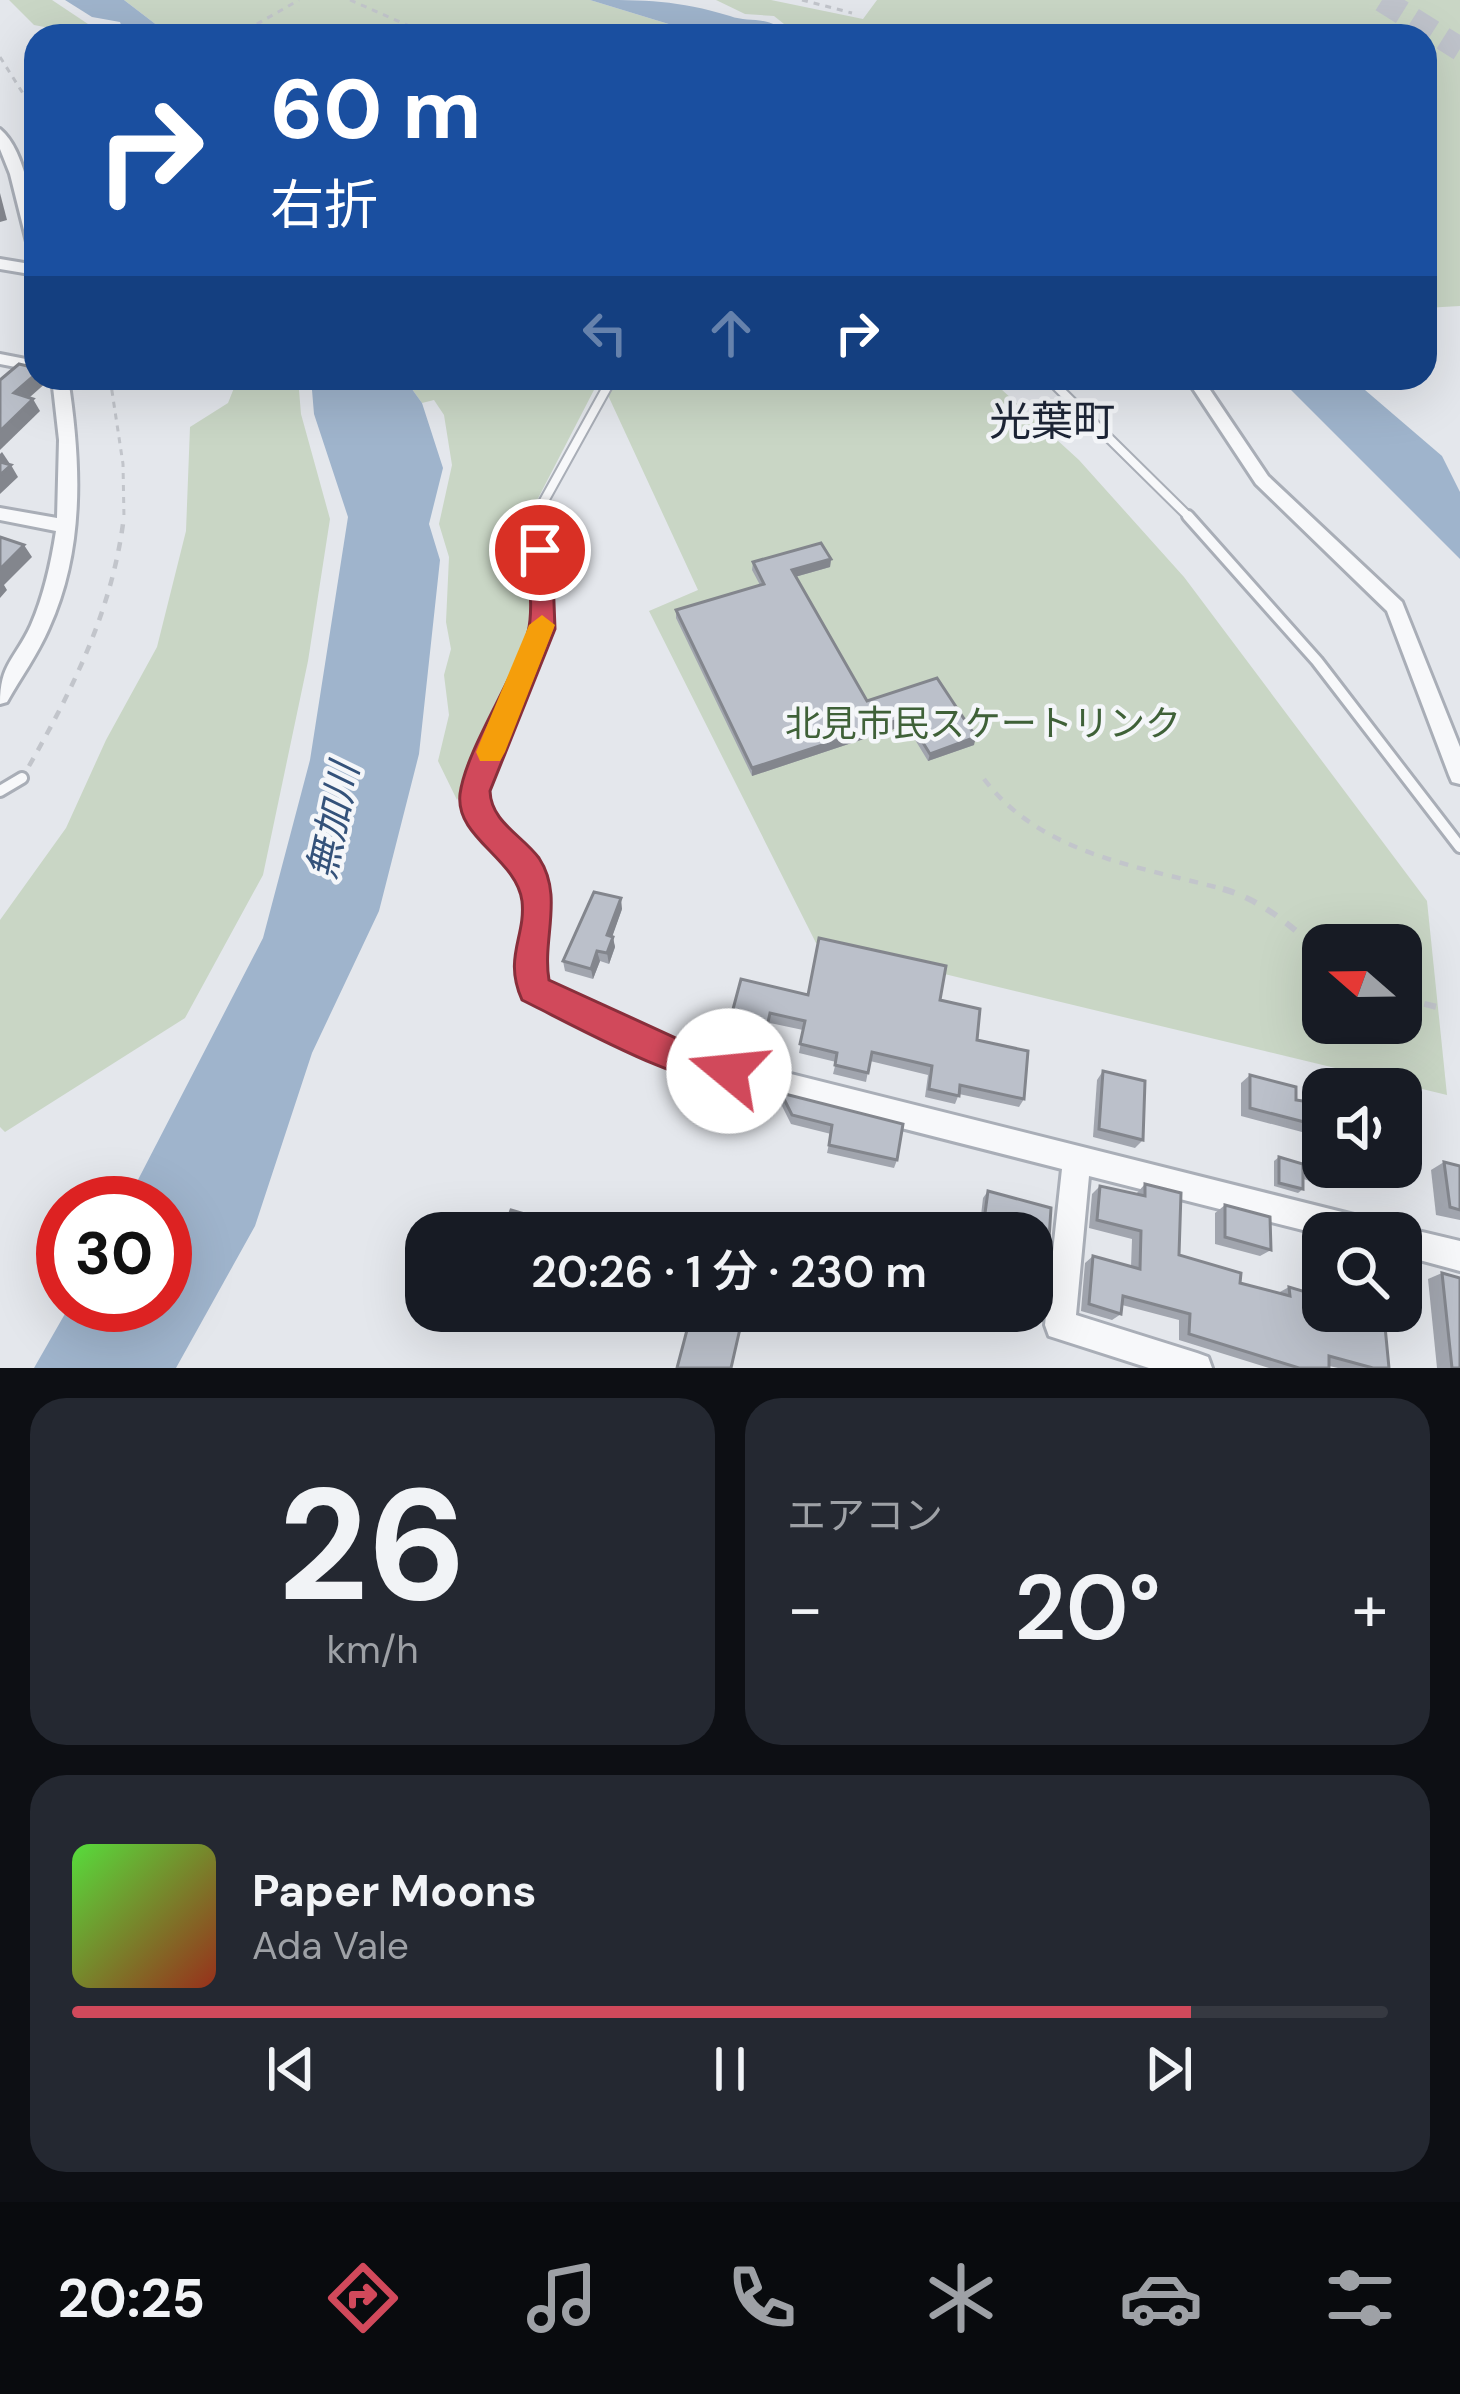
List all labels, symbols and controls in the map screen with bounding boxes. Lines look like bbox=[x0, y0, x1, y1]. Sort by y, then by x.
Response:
text: 60 m bbox=[270, 55, 481, 164]
icon: right bbox=[72, 72, 228, 228]
text: 右折 bbox=[270, 170, 378, 241]
icon: left bbox=[572, 300, 638, 366]
icon: ahead bbox=[698, 300, 764, 366]
icon: right bbox=[824, 300, 890, 366]
district label: 光葉町 bbox=[989, 394, 1115, 449]
pin bbox=[489, 499, 591, 601]
icon: arrive bbox=[507, 517, 573, 583]
park label: 北見市民スケートリンク bbox=[785, 700, 1181, 747]
water label: 無加川 bbox=[296, 755, 371, 884]
north arrow bbox=[1302, 924, 1422, 1044]
map controls bbox=[1302, 924, 1422, 1332]
position arrow bbox=[666, 1008, 792, 1134]
button: sound bbox=[1302, 1068, 1422, 1188]
speed limit sign: 30 bbox=[36, 1176, 192, 1332]
button: search bbox=[1302, 1212, 1422, 1332]
text: 20:26 · 1 分 · 230 m bbox=[531, 1242, 927, 1301]
text: 26 bbox=[278, 1444, 467, 1647]
text: エアコン bbox=[787, 1490, 943, 1541]
text: 20° bbox=[1014, 1550, 1161, 1667]
text: − bbox=[787, 1566, 823, 1651]
text: + bbox=[1352, 1566, 1388, 1651]
text: km/h bbox=[326, 1624, 419, 1675]
text: Paper Moons bbox=[252, 1861, 537, 1920]
text: Ada Vale bbox=[252, 1920, 409, 1971]
icon: previous bbox=[258, 2036, 324, 2102]
icon: pause bbox=[697, 2036, 763, 2102]
icon: next bbox=[1136, 2036, 1202, 2102]
icon: directions bbox=[321, 2256, 405, 2340]
icon: music bbox=[520, 2256, 604, 2340]
icon: phone bbox=[720, 2256, 804, 2340]
icon: climate bbox=[919, 2256, 1003, 2340]
icon: car bbox=[1119, 2256, 1203, 2340]
icon: filters bbox=[1318, 2256, 1402, 2340]
text: 20:25 bbox=[58, 2263, 205, 2334]

